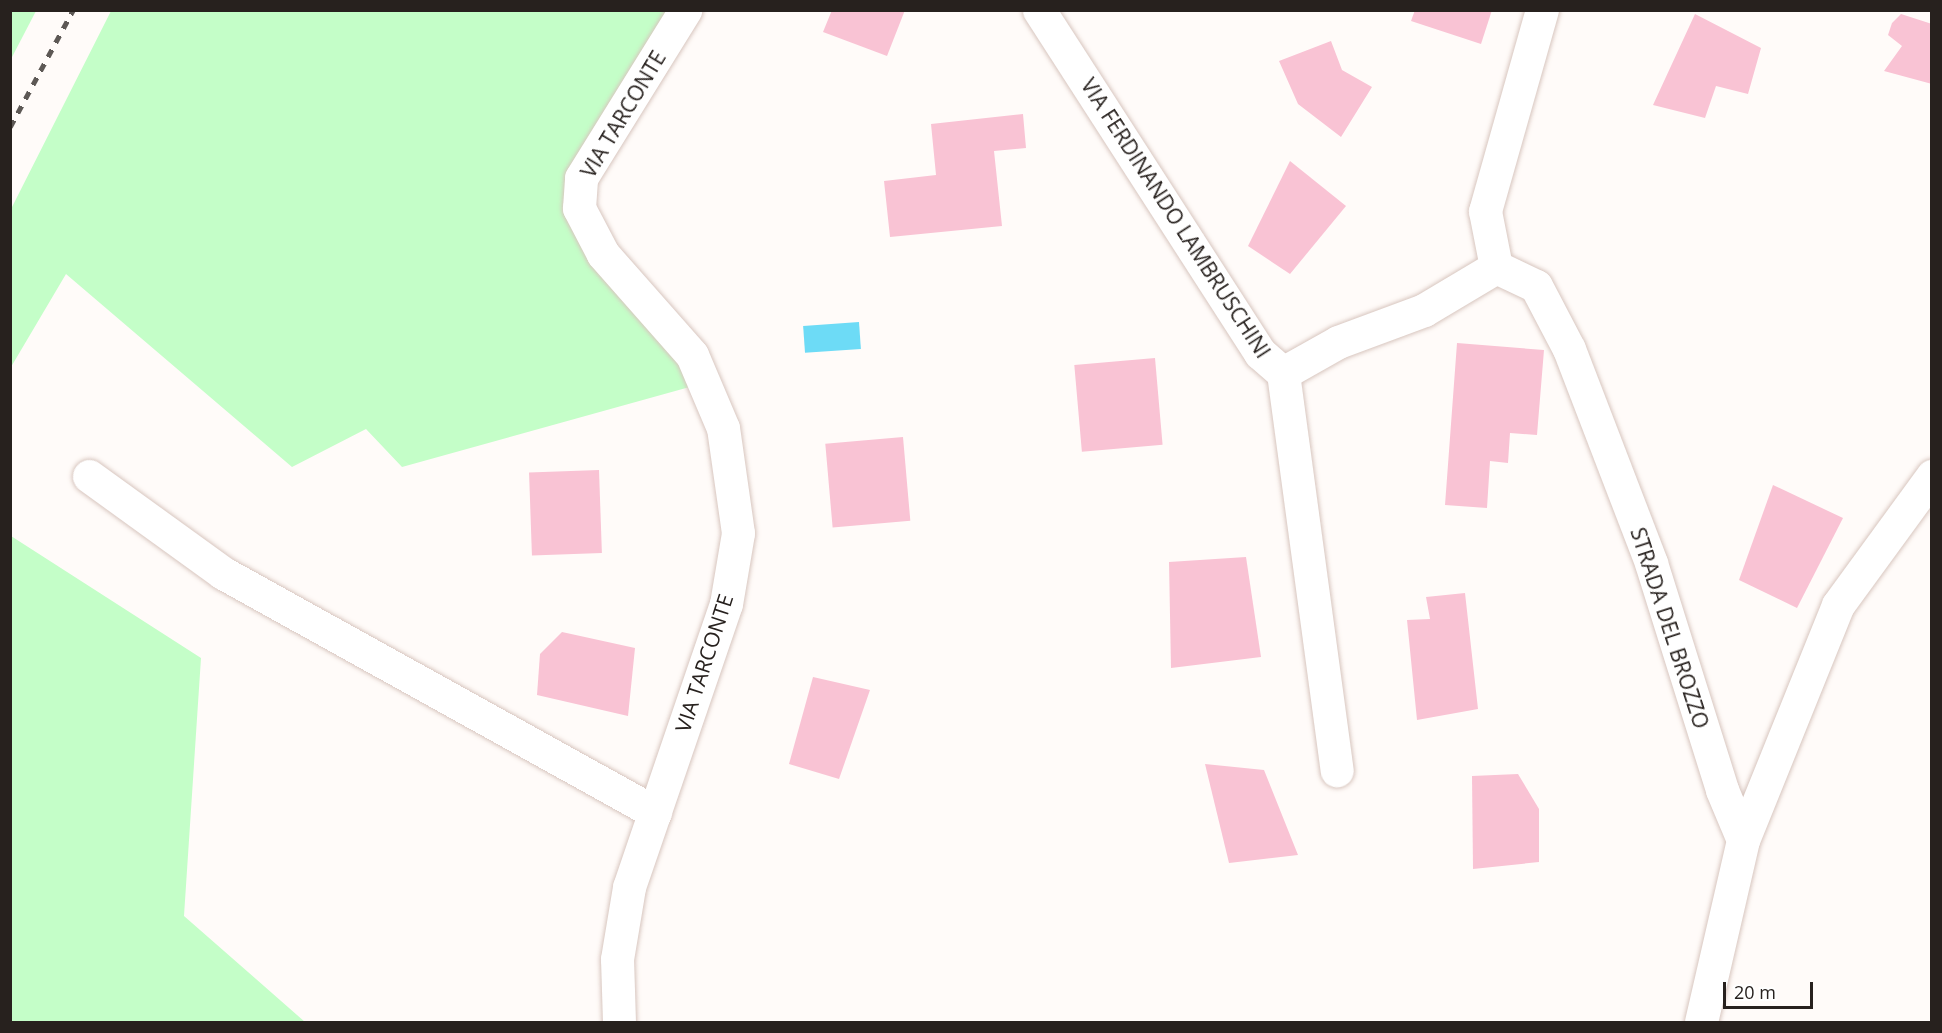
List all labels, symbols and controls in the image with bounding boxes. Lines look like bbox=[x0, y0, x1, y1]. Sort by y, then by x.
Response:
street label: VIA TARCONTE bbox=[575, 46, 671, 182]
street label: VIA FERDINANDO LAMBRUSCHINI bbox=[1076, 73, 1276, 363]
street label: STRADA DEL BROZZO bbox=[1626, 524, 1714, 732]
street label: VIA TARCONTE bbox=[670, 591, 738, 735]
scale bar bbox=[1726, 970, 1816, 1008]
text: 20 m bbox=[1734, 980, 1776, 1004]

